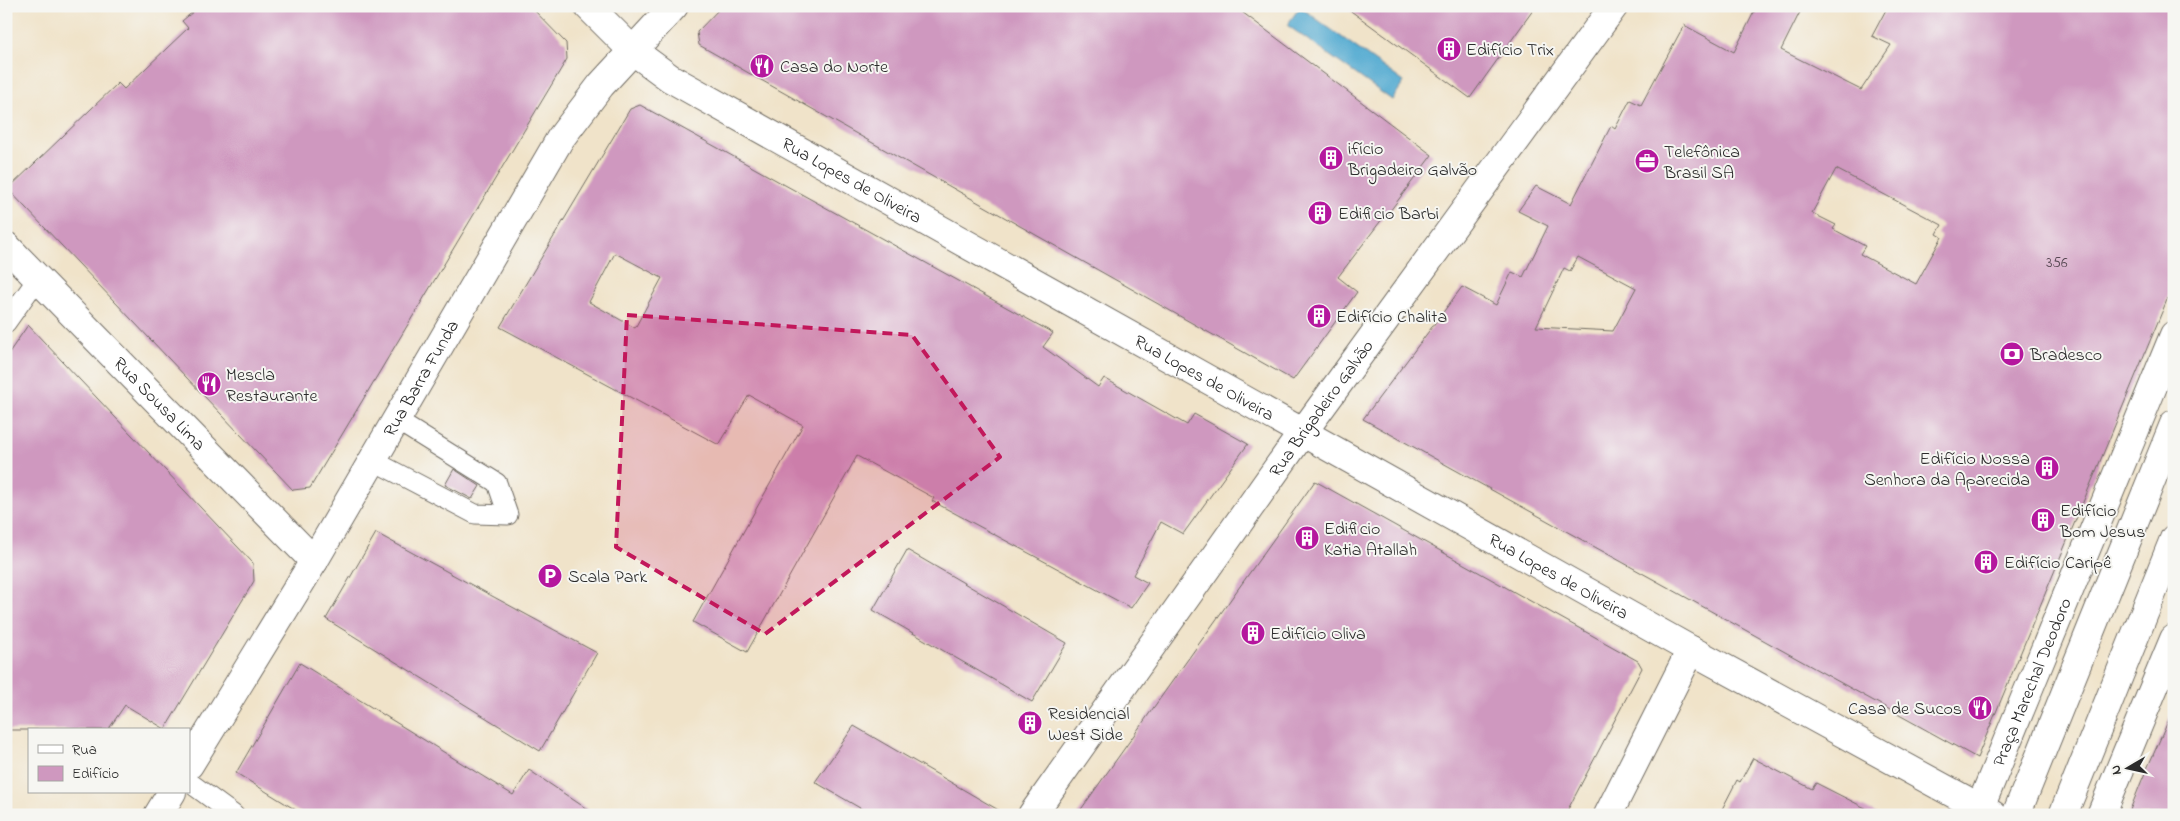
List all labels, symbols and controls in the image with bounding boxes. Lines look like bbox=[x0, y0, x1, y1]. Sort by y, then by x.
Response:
building icon: Edifício Trix bbox=[1436, 36, 1462, 62]
place label: Edifício Trix bbox=[1466, 38, 1554, 64]
restaurant icon: Casa do Norte bbox=[749, 53, 775, 79]
place label: Casa do Norte bbox=[780, 55, 889, 81]
street label: Rua Lopes de Oliveira bbox=[776, 132, 926, 231]
place label: ifício Brigadeiro Galvão bbox=[1347, 137, 1477, 185]
place label: Telefônica Brasil SA bbox=[1663, 140, 1740, 187]
building icon: ifício Brigadeiro Galvão bbox=[1318, 145, 1344, 171]
office icon: Telefônica Brasil SA bbox=[1634, 148, 1660, 174]
building icon: Edificio Barbi bbox=[1307, 200, 1333, 226]
place label: Edificio Barbi bbox=[1338, 202, 1439, 228]
house number: 356 bbox=[2046, 252, 2068, 274]
building icon: Edifício Chalita bbox=[1306, 303, 1332, 329]
place label: Edifício Chalita bbox=[1336, 305, 1447, 331]
street label: Rua Barra Funda bbox=[378, 316, 467, 442]
street label: Rua Lopes de Oliveira bbox=[1129, 329, 1278, 429]
street label: Rua Brigadeiro Galvão bbox=[1264, 335, 1381, 483]
bank icon: Bradesco bbox=[1999, 341, 2025, 367]
place label: Bradesco bbox=[2029, 343, 2102, 369]
street label: Rua Sousa Lima bbox=[106, 352, 211, 458]
place label: Mescla Restaurante bbox=[226, 363, 318, 410]
restaurant icon: Mescla Restaurante bbox=[196, 371, 222, 397]
place label: Edifício Nossa Senhora da Aparecida bbox=[1864, 447, 2030, 494]
building icon: Edifício Nossa Senhora da Aparecida bbox=[2034, 455, 2060, 481]
place label: Edifício Bom Jesus bbox=[2059, 499, 2145, 546]
building icon: Edifício Bom Jesus bbox=[2030, 507, 2056, 533]
place label: Edificio Katia Atallah bbox=[1324, 517, 1417, 564]
building icon: Edificio Katia Atallah bbox=[1294, 525, 1320, 551]
street label: Rua Lopes de Oliveira bbox=[1483, 528, 1632, 627]
building icon: Edifício Caripê bbox=[1973, 549, 1999, 575]
place label: Edifício Caripê bbox=[2004, 551, 2112, 577]
parking icon: Scala Park bbox=[537, 563, 563, 589]
place label: Scala Park bbox=[568, 565, 647, 591]
street label: Praça Marechal Deodoro bbox=[1987, 594, 2080, 771]
building icon: Edifício Oliva bbox=[1240, 620, 1266, 646]
place label: Edifício Oliva bbox=[1270, 622, 1366, 648]
restaurant icon: Casa de Sucos bbox=[1967, 695, 1993, 721]
place label: Casa de Sucos bbox=[1848, 697, 1962, 723]
place label: Residencial West Side bbox=[1048, 702, 1129, 749]
building icon: Residencial West Side bbox=[1017, 710, 1043, 736]
legend bbox=[28, 728, 190, 794]
text: Rua bbox=[72, 739, 97, 761]
north arrow bbox=[2102, 744, 2152, 794]
text: Edifício bbox=[72, 763, 119, 785]
text: N bbox=[2106, 763, 2128, 776]

